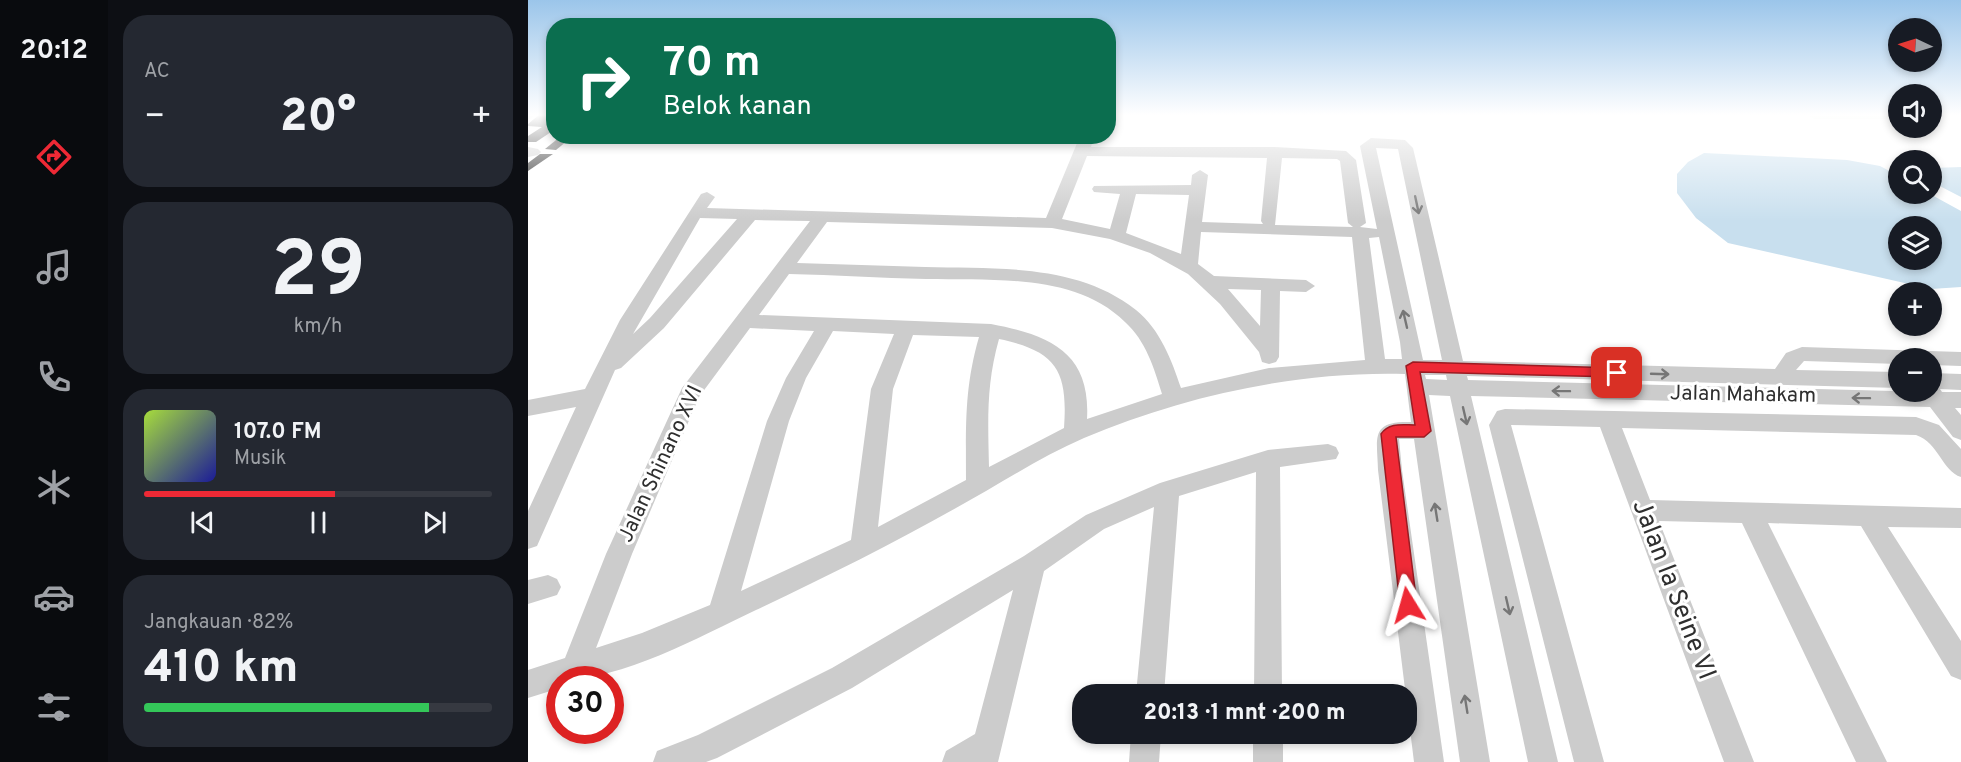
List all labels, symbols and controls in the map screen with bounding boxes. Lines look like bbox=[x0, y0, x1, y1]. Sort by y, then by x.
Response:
north arrow bbox=[1888, 18, 1942, 72]
map controls bbox=[1888, 18, 1942, 402]
text: 20:12 bbox=[20, 34, 88, 68]
text: 70 m bbox=[663, 38, 761, 91]
icon: right bbox=[564, 42, 642, 120]
text: AC bbox=[144, 59, 170, 85]
button: sound bbox=[1888, 84, 1942, 138]
text: 20° bbox=[280, 90, 356, 147]
text: Belok kanan bbox=[663, 90, 812, 124]
text: − bbox=[144, 97, 165, 139]
text: + bbox=[471, 97, 492, 139]
icon: directions bbox=[33, 136, 75, 178]
button: search bbox=[1888, 150, 1942, 204]
one-way arrow bbox=[1412, 195, 1423, 215]
button: layers bbox=[1888, 216, 1942, 270]
text: 29 bbox=[270, 225, 366, 324]
icon: music bbox=[33, 246, 75, 288]
button: + bbox=[1888, 282, 1942, 336]
one-way arrow bbox=[1399, 310, 1410, 329]
text: km/h bbox=[294, 314, 342, 340]
pin bbox=[1591, 347, 1642, 398]
button: − bbox=[1888, 348, 1942, 402]
icon: phone bbox=[33, 356, 75, 398]
icon: arrive bbox=[1600, 356, 1633, 389]
one-way arrow bbox=[1650, 368, 1670, 380]
street label: Jalan Mahakam bbox=[1670, 380, 1816, 410]
street label: Jalan Shinano XVI bbox=[613, 381, 709, 547]
one-way arrow bbox=[1551, 385, 1571, 397]
one-way arrow bbox=[1851, 392, 1871, 403]
one-way arrow bbox=[1459, 406, 1471, 425]
text: 107.0 FM bbox=[234, 419, 322, 446]
text: Musik bbox=[234, 446, 286, 472]
icon: climate bbox=[33, 466, 75, 508]
street label: Jalan la Seine VI bbox=[1624, 495, 1722, 685]
one-way arrow bbox=[1431, 502, 1442, 522]
icon: previous bbox=[186, 506, 219, 539]
icon: pause bbox=[302, 506, 335, 539]
icon: next bbox=[418, 506, 451, 539]
position arrow bbox=[1376, 573, 1440, 637]
icon: car bbox=[33, 576, 75, 618]
one-way arrow bbox=[1502, 597, 1514, 616]
text: Jangkauan · 82% bbox=[144, 610, 293, 636]
text: 410 km bbox=[144, 641, 298, 698]
speed limit sign: 30 bbox=[546, 666, 624, 744]
icon: filters bbox=[33, 686, 75, 728]
one-way arrow bbox=[1461, 695, 1472, 715]
text: 20:13 · 1 mnt · 200 m bbox=[1144, 700, 1345, 727]

